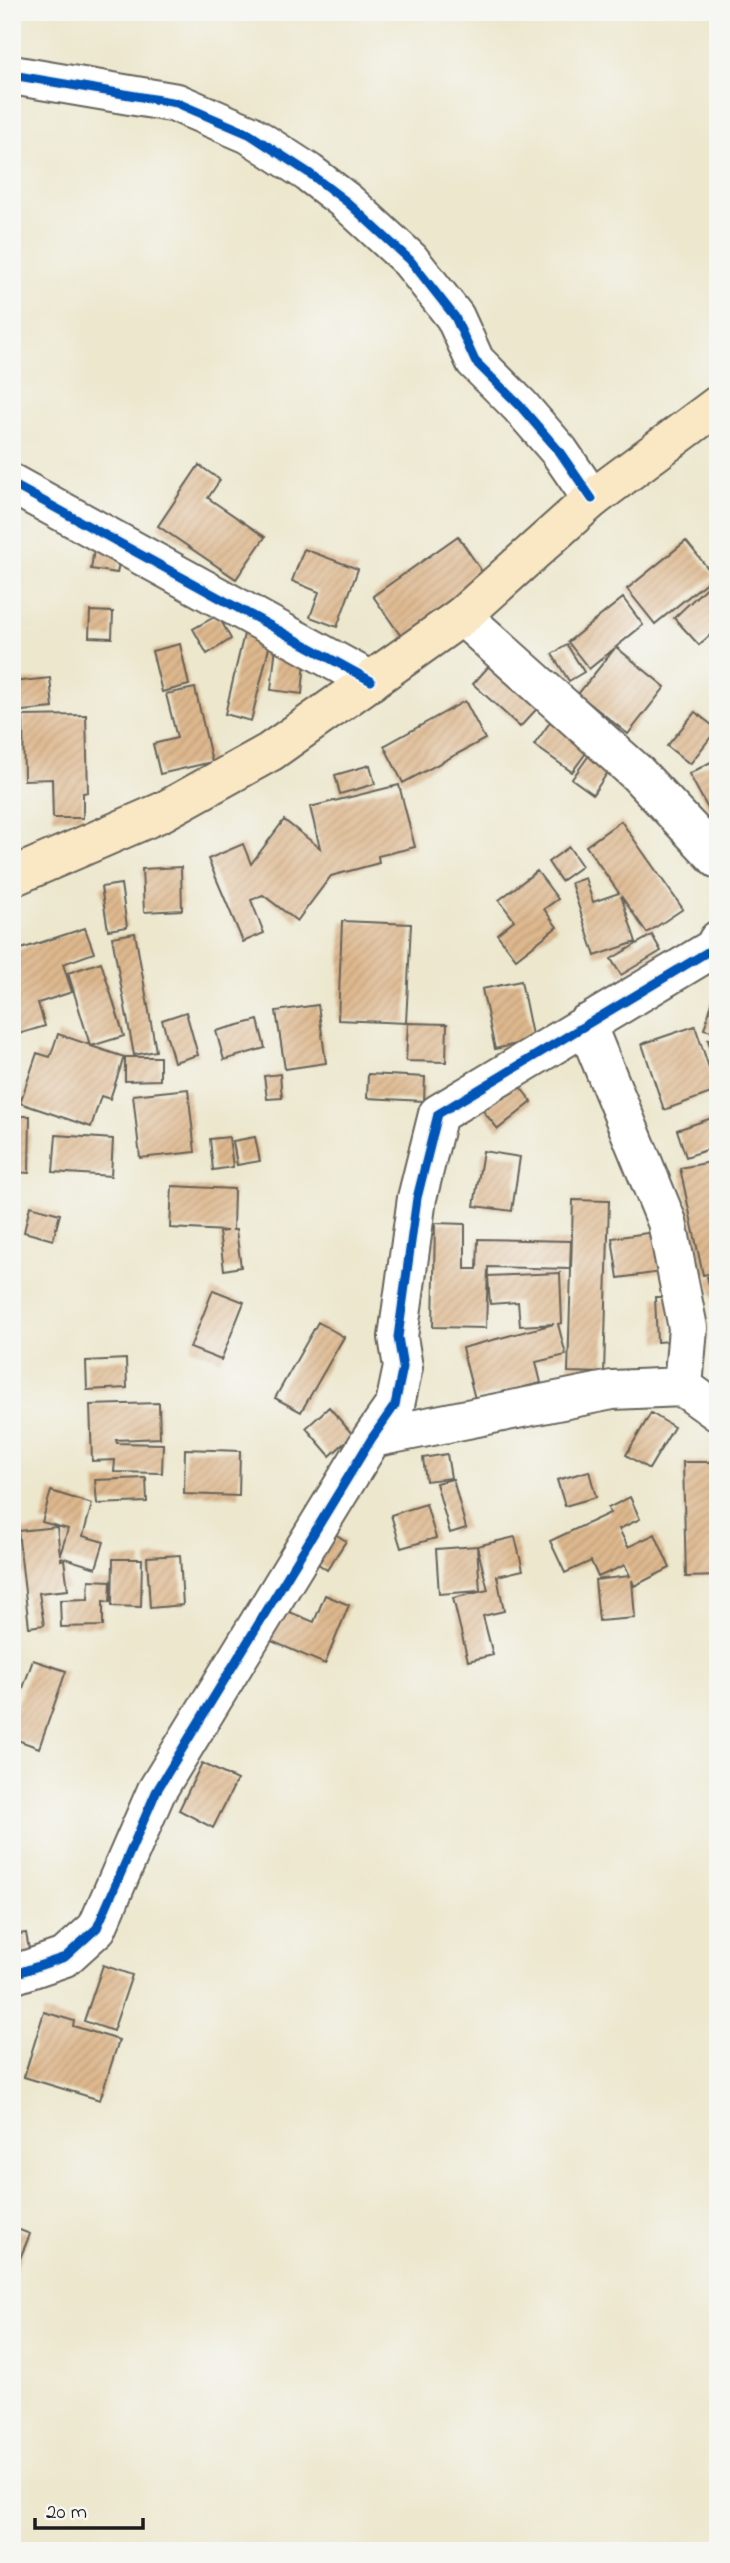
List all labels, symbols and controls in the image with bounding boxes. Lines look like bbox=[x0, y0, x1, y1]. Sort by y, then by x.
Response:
scale bar bbox=[35, 2486, 144, 2530]
text: 20 m bbox=[46, 2498, 87, 2528]

